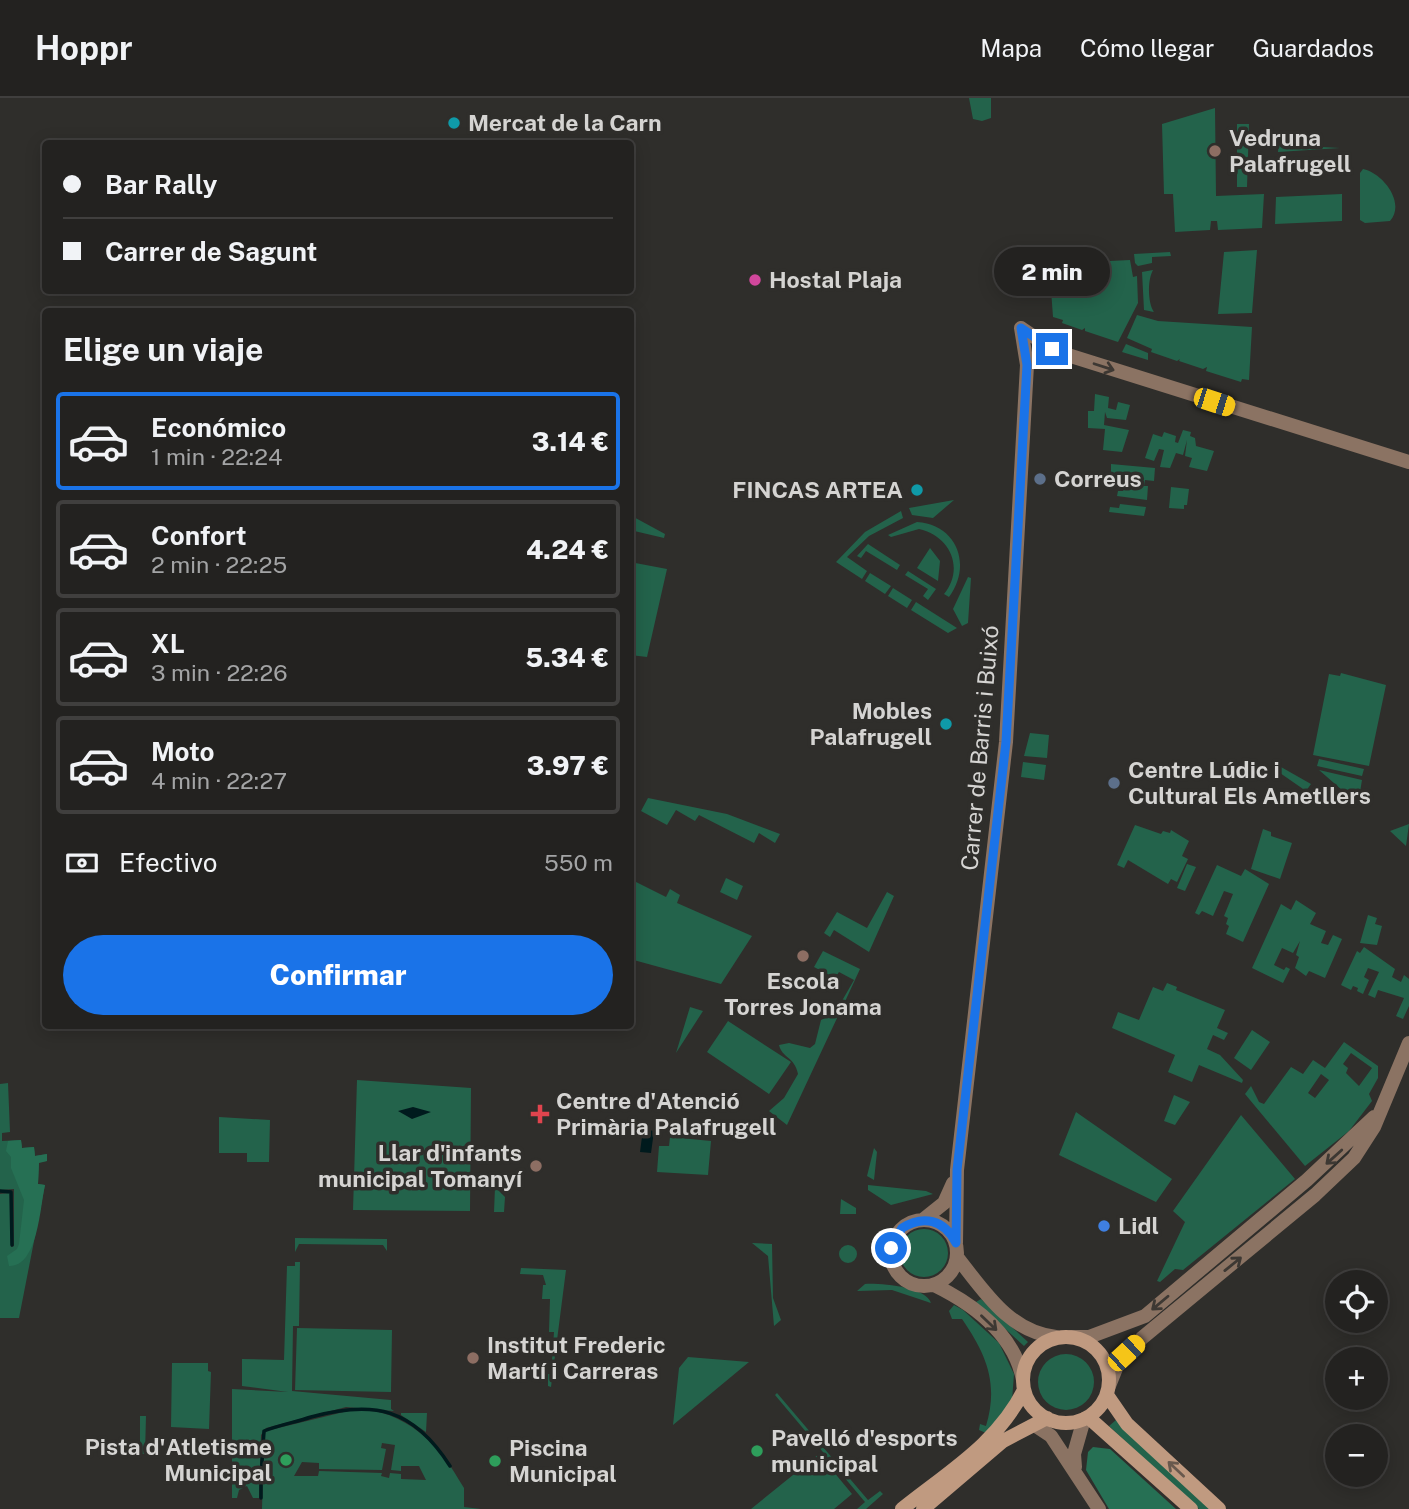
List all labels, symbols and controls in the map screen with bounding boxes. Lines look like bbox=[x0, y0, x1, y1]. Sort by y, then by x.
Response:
text: Hoppr bbox=[35, 29, 133, 67]
text: Mapa bbox=[980, 34, 1042, 62]
text: Cómo llegar bbox=[1080, 34, 1214, 62]
text: Guardados bbox=[1252, 34, 1374, 62]
place label: Mercat de la Carn bbox=[468, 109, 662, 136]
marker: Mercat de la Carn bbox=[446, 115, 462, 131]
place label: Vedruna Palafrugell bbox=[1229, 124, 1351, 177]
marker: Vedruna Palafrugell bbox=[1207, 143, 1223, 159]
text: Bar Rally bbox=[105, 169, 217, 200]
text: Carrer de Sagunt bbox=[105, 236, 317, 267]
callout: 2 min bbox=[994, 247, 1110, 296]
text: 2 min bbox=[1021, 258, 1083, 285]
place label: Hostal Plaja bbox=[769, 266, 902, 293]
marker: Hostal Plaja bbox=[747, 272, 763, 288]
text: Elige un viaje bbox=[63, 331, 263, 368]
route end bbox=[1036, 333, 1068, 365]
one-way arrow bbox=[1093, 361, 1115, 374]
car bbox=[1191, 386, 1238, 418]
icon: car bbox=[67, 410, 130, 473]
text: Económico bbox=[151, 412, 286, 443]
text: 3.14 € bbox=[532, 426, 609, 457]
text: 1 min · 22:24 bbox=[151, 443, 283, 470]
place label: Correus bbox=[1054, 465, 1142, 492]
marker: Correus bbox=[1032, 471, 1048, 487]
place label: FINCAS ARTEA bbox=[732, 476, 903, 503]
marker: FINCAS ARTEA bbox=[909, 482, 925, 498]
icon: car bbox=[67, 518, 130, 581]
text: Confort bbox=[151, 520, 247, 551]
text: 4.24 € bbox=[526, 534, 609, 565]
text: 2 min · 22:25 bbox=[151, 551, 287, 578]
street label: Carrer de Barris i Buixó bbox=[955, 624, 1004, 872]
icon: car bbox=[67, 626, 130, 689]
text: XL bbox=[151, 628, 185, 659]
text: 5.34 € bbox=[525, 642, 609, 673]
text: 3 min · 22:26 bbox=[151, 659, 287, 686]
place label: Mobles Palafrugell bbox=[810, 697, 932, 750]
marker: Mobles Palafrugell bbox=[938, 716, 954, 732]
icon: car bbox=[67, 734, 130, 797]
text: Moto bbox=[151, 736, 214, 767]
text: 3.97 € bbox=[527, 750, 609, 781]
place label: Centre Lúdic i Cultural Els Ametllers bbox=[1128, 756, 1371, 809]
text: 4 min · 22:27 bbox=[151, 767, 287, 794]
marker: Centre Lúdic i Cultural Els Ametllers bbox=[1106, 775, 1122, 791]
icon: cash bbox=[63, 844, 101, 882]
text: Efectivo bbox=[119, 847, 217, 878]
text: 550 m bbox=[544, 849, 613, 876]
button: Confirmar bbox=[63, 935, 613, 1015]
marker: Escola Torres Jonama bbox=[795, 948, 811, 964]
place label: Escola Torres Jonama bbox=[724, 967, 882, 1020]
place label: Centre d'Atenció Primària Palafrugell bbox=[556, 1087, 777, 1140]
marker: Centre d'Atenció Primària Palafrugell bbox=[530, 1104, 550, 1124]
place label: Llar d'infants municipal Tomanyí bbox=[318, 1139, 523, 1192]
one-way arrow bbox=[1326, 1148, 1343, 1165]
marker: Llar d'infants municipal Tomanyí bbox=[528, 1158, 544, 1174]
place label: Lidl bbox=[1118, 1212, 1159, 1239]
marker: Lidl bbox=[1096, 1218, 1112, 1234]
route start bbox=[875, 1232, 907, 1264]
one-way arrow bbox=[1223, 1256, 1241, 1272]
map controls bbox=[1325, 1270, 1388, 1487]
button: locate bbox=[1325, 1270, 1388, 1333]
one-way arrow bbox=[1151, 1295, 1169, 1311]
one-way arrow bbox=[980, 1315, 997, 1332]
place label: Institut Frederic Martí i Carreras bbox=[487, 1331, 666, 1384]
car bbox=[1104, 1331, 1149, 1375]
button: + bbox=[1325, 1347, 1388, 1410]
marker: Institut Frederic Martí i Carreras bbox=[465, 1350, 481, 1366]
place label: Pavelló d'esports municipal bbox=[771, 1424, 958, 1477]
button: − bbox=[1325, 1424, 1388, 1487]
place label: Pista d'Atletisme Municipal bbox=[85, 1433, 272, 1486]
place label: Piscina Municipal bbox=[509, 1434, 617, 1487]
marker: Pavelló d'esports municipal bbox=[749, 1443, 765, 1459]
marker: Pista d'Atletisme Municipal bbox=[278, 1452, 294, 1468]
marker: Piscina Municipal bbox=[487, 1453, 503, 1469]
one-way arrow bbox=[1168, 1461, 1185, 1478]

